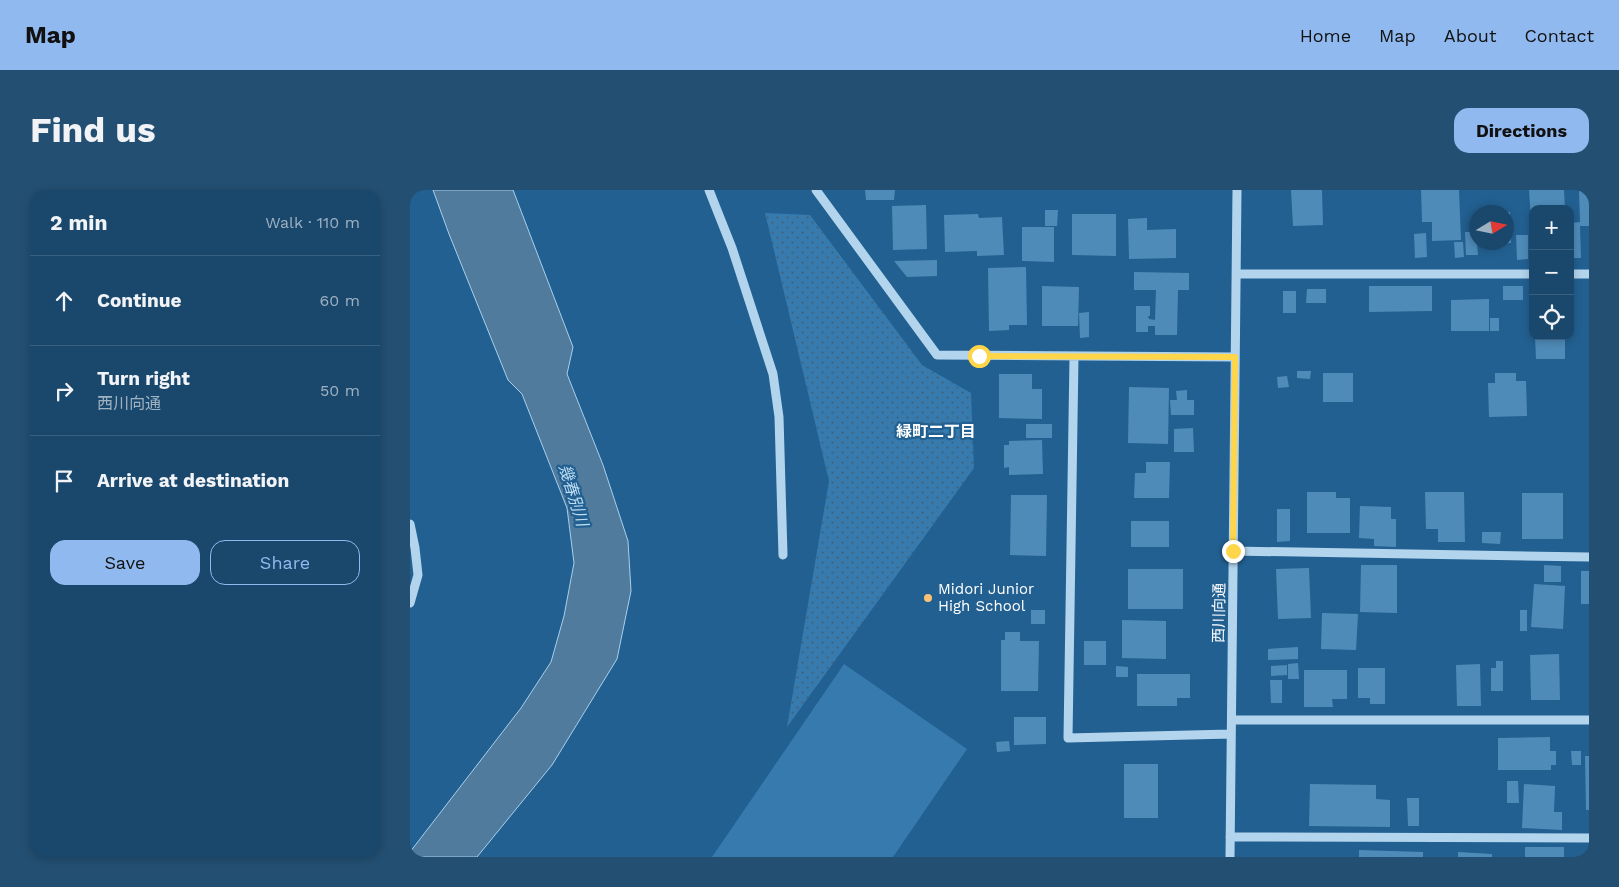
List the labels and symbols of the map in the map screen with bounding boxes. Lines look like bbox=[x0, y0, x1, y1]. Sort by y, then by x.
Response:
north arrow bbox=[1469, 205, 1514, 250]
route start bbox=[968, 345, 991, 368]
district label: 緑町二丁目 bbox=[896, 422, 976, 441]
water label: 幾春別川 bbox=[555, 462, 593, 530]
route end bbox=[1222, 540, 1245, 563]
place label: Midori Junior High School bbox=[938, 580, 1034, 615]
street label: 西川向通 bbox=[1209, 583, 1229, 643]
marker: Midori Junior High School bbox=[922, 592, 934, 604]

